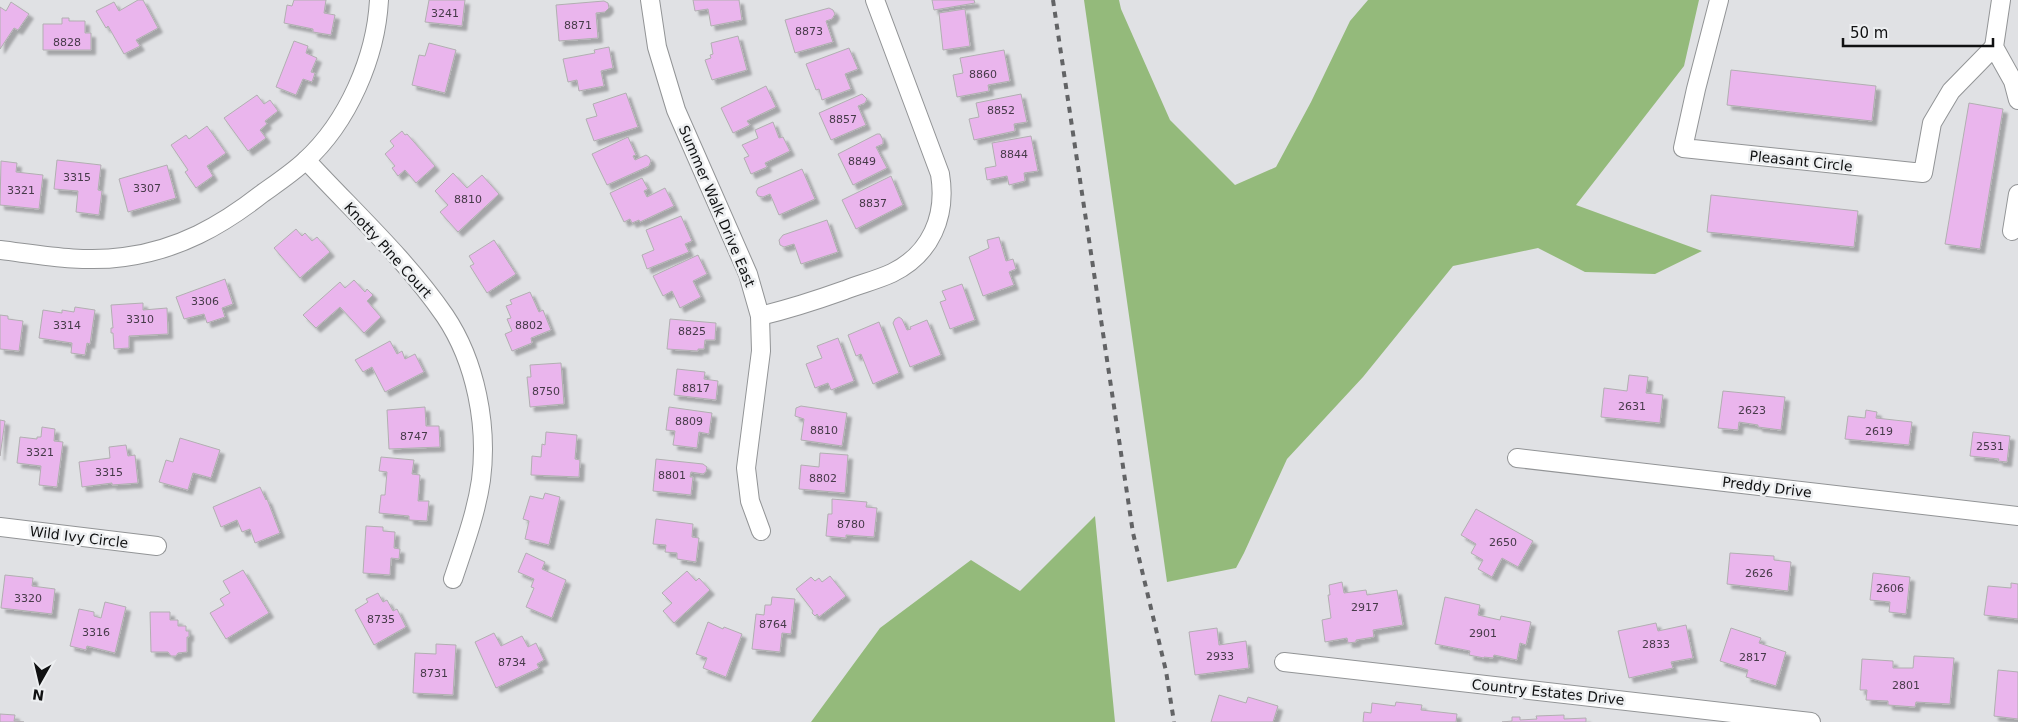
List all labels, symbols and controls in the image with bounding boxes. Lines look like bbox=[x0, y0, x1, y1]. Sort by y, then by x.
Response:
house number: 3241 bbox=[431, 7, 459, 20]
scale bar bbox=[1843, 15, 1993, 47]
house number: 8871 bbox=[564, 19, 592, 32]
text: 50 m bbox=[1850, 24, 1888, 42]
house number: 8873 bbox=[795, 25, 823, 38]
house number: 8828 bbox=[53, 36, 81, 49]
house number: 8860 bbox=[969, 68, 997, 81]
house number: 8852 bbox=[987, 104, 1015, 117]
house number: 8857 bbox=[829, 113, 857, 126]
street label: Summer Walk Drive East bbox=[676, 123, 759, 290]
house number: 8844 bbox=[1000, 148, 1028, 161]
street label: Pleasant Circle bbox=[1749, 148, 1853, 174]
house number: 8849 bbox=[848, 155, 876, 168]
house number: 3315 bbox=[63, 171, 91, 184]
house number: 3307 bbox=[133, 182, 161, 195]
house number: 3321 bbox=[7, 184, 35, 197]
house number: 8810 bbox=[454, 193, 482, 206]
house number: 8837 bbox=[859, 197, 887, 210]
street label: Knotty Pine Court bbox=[341, 199, 435, 301]
house number: 3306 bbox=[191, 295, 219, 308]
house number: 3310 bbox=[126, 313, 154, 326]
house number: 3314 bbox=[53, 319, 81, 332]
house number: 8802 bbox=[515, 319, 543, 332]
house number: 8825 bbox=[678, 325, 706, 338]
house number: 8817 bbox=[682, 382, 710, 395]
house number: 8750 bbox=[532, 385, 560, 398]
house number: 2631 bbox=[1618, 400, 1646, 413]
house number: 2623 bbox=[1738, 404, 1766, 417]
house number: 8809 bbox=[675, 415, 703, 428]
house number: 8810 bbox=[810, 424, 838, 437]
house number: 2619 bbox=[1865, 425, 1893, 438]
house number: 8747 bbox=[400, 430, 428, 443]
house number: 2531 bbox=[1976, 440, 2004, 453]
house number: 3321 bbox=[26, 446, 54, 459]
house number: 3315 bbox=[95, 466, 123, 479]
house number: 8801 bbox=[658, 469, 686, 482]
house number: 8802 bbox=[809, 472, 837, 485]
street label: Preddy Drive bbox=[1721, 474, 1813, 500]
house number: 8780 bbox=[837, 518, 865, 531]
street label: Wild Ivy Circle bbox=[29, 523, 129, 551]
house number: 2650 bbox=[1489, 536, 1517, 549]
house number: 2626 bbox=[1745, 567, 1773, 580]
house number: 2606 bbox=[1876, 582, 1904, 595]
house number: 3320 bbox=[14, 592, 42, 605]
house number: 2917 bbox=[1351, 601, 1379, 614]
house number: 8735 bbox=[367, 613, 395, 626]
house number: 8764 bbox=[759, 618, 787, 631]
house number: 3316 bbox=[82, 626, 110, 639]
house number: 2901 bbox=[1469, 627, 1497, 640]
house number: 2833 bbox=[1642, 638, 1670, 651]
house number: 2933 bbox=[1206, 650, 1234, 663]
house number: 2817 bbox=[1739, 651, 1767, 664]
house number: 8734 bbox=[498, 656, 526, 669]
north arrow bbox=[15, 657, 65, 707]
house number: 8731 bbox=[420, 667, 448, 680]
street label: Country Estates Drive bbox=[1471, 676, 1625, 708]
house number: 2801 bbox=[1892, 679, 1920, 692]
text: N bbox=[31, 686, 45, 704]

